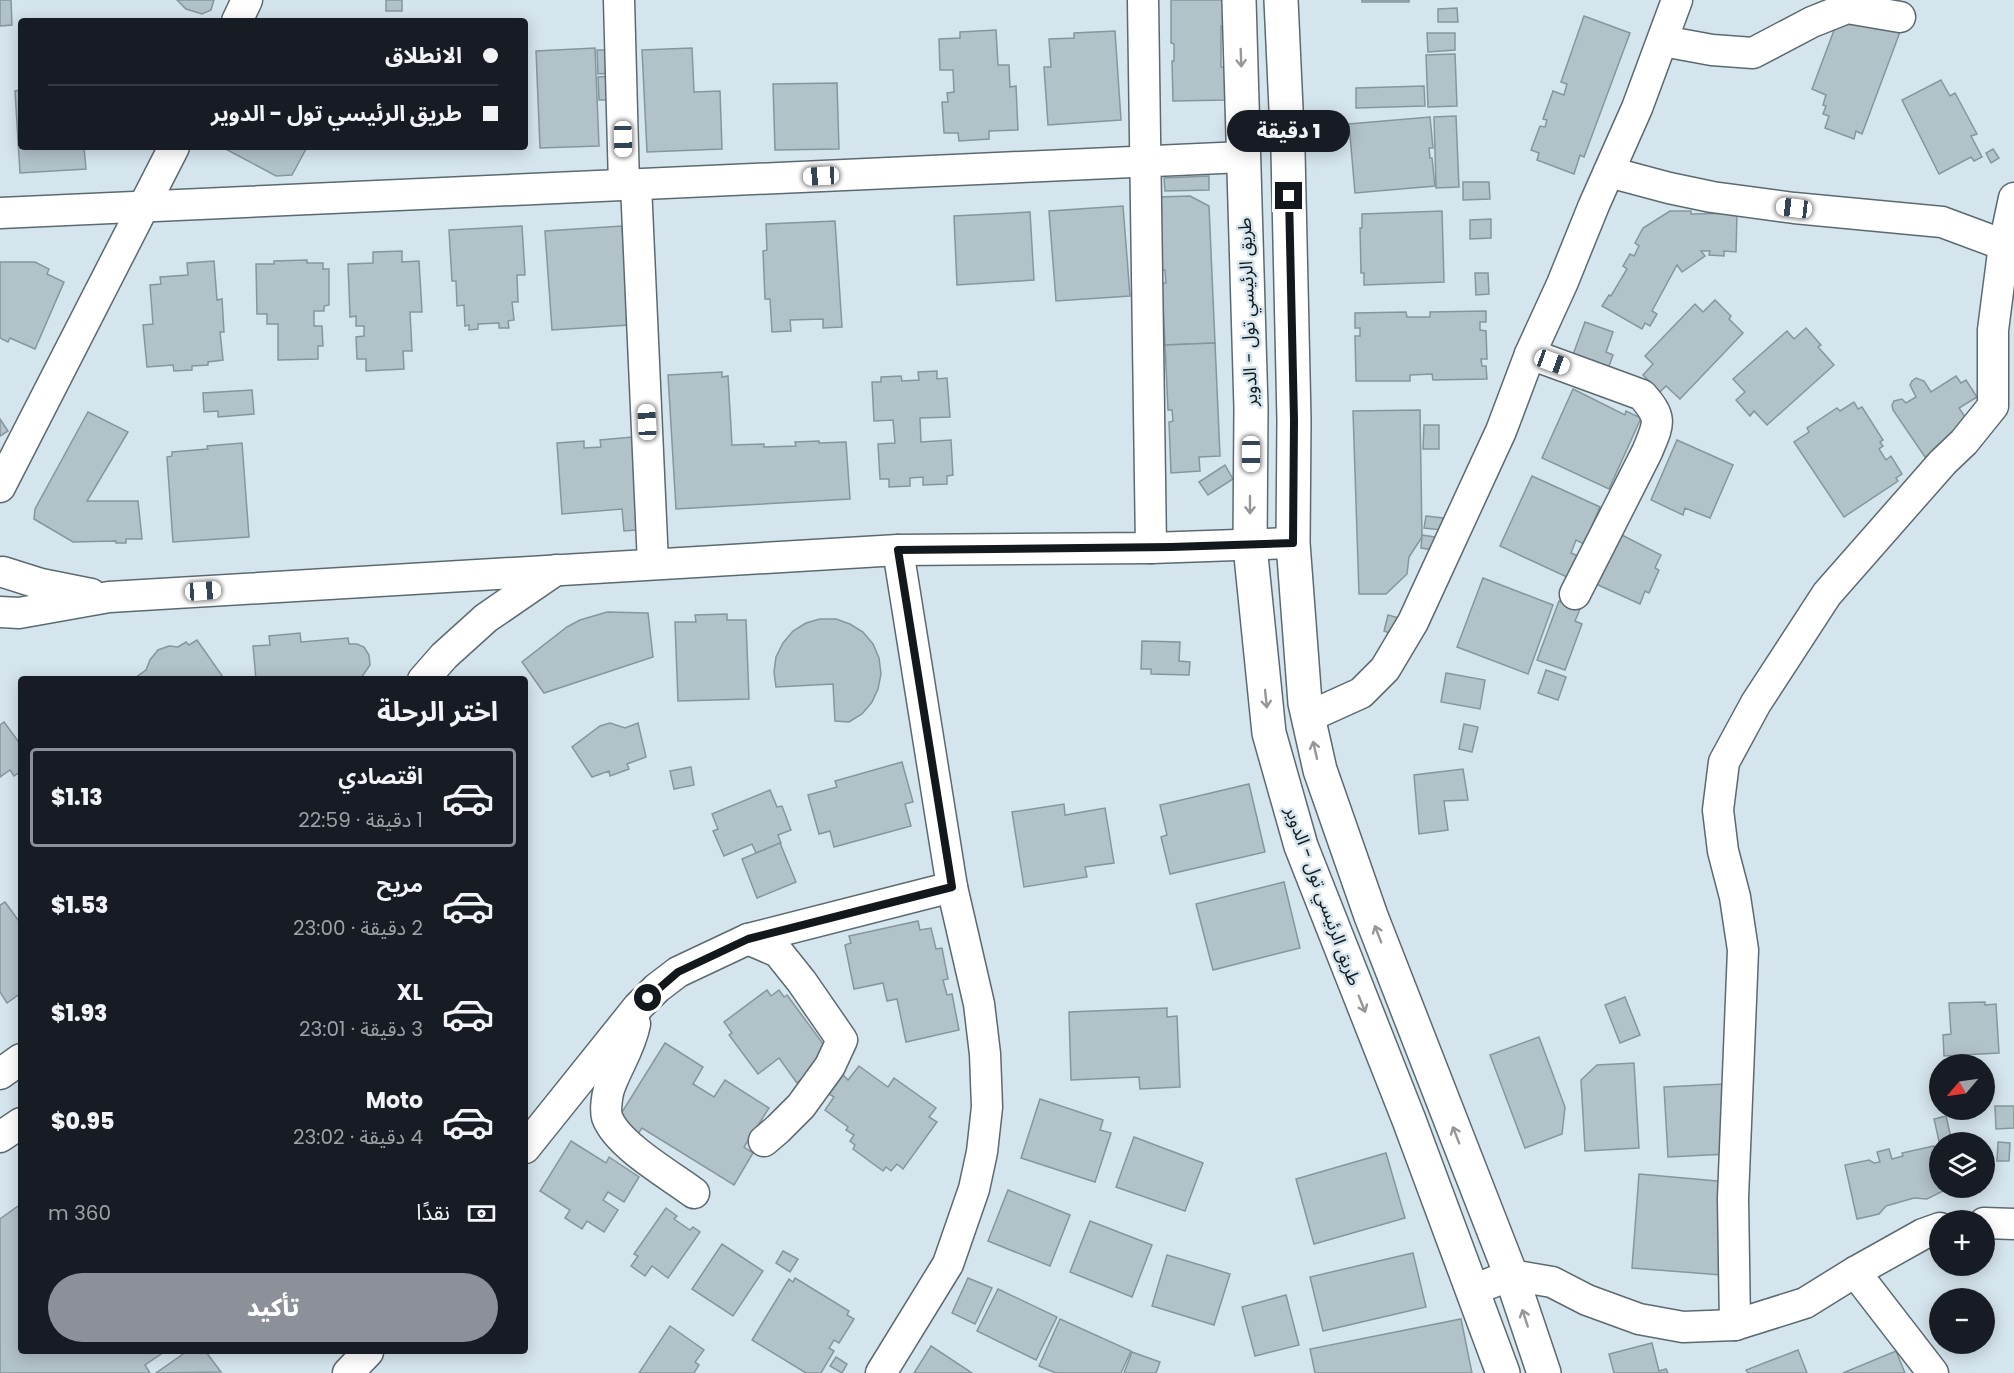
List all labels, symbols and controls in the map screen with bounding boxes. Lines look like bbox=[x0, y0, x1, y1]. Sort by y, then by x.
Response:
text: الانطلاق bbox=[385, 40, 462, 71]
one-way arrow bbox=[1235, 48, 1246, 68]
text: طريق الرئيسي تول - الدوير bbox=[211, 98, 462, 129]
callout: 1 دقيقة bbox=[1228, 109, 1350, 151]
text: 1 دقيقة bbox=[1257, 117, 1320, 145]
car bbox=[614, 121, 632, 157]
car bbox=[803, 166, 839, 186]
route end bbox=[1275, 182, 1302, 209]
car bbox=[1775, 197, 1813, 219]
street label: طريق الرئيسي تول - الدوير bbox=[1232, 217, 1265, 408]
car bbox=[1532, 347, 1572, 377]
car bbox=[637, 404, 657, 440]
car bbox=[1242, 436, 1260, 472]
one-way arrow bbox=[1244, 495, 1256, 515]
car bbox=[184, 581, 222, 601]
one-way arrow bbox=[1261, 689, 1272, 709]
text: اختر الرحلة bbox=[377, 693, 498, 730]
one-way arrow bbox=[1309, 740, 1320, 760]
text: اقتصادي bbox=[338, 761, 423, 792]
icon: car bbox=[441, 771, 495, 825]
text: $1.13 bbox=[51, 782, 103, 813]
street label: طريق الرئيسي تول - الدوير bbox=[1278, 802, 1368, 989]
text: 1 دقيقة · 22:59 bbox=[298, 806, 423, 834]
text: مريح bbox=[377, 869, 423, 900]
icon: car bbox=[441, 879, 495, 933]
text: $1.53 bbox=[51, 890, 109, 921]
text: 2 دقيقة · 23:00 bbox=[293, 914, 423, 942]
one-way arrow bbox=[1372, 925, 1383, 944]
text: XL bbox=[397, 977, 423, 1008]
route start bbox=[634, 984, 661, 1011]
icon: car bbox=[441, 987, 495, 1041]
one-way arrow bbox=[1358, 995, 1369, 1013]
text: $1.93 bbox=[51, 998, 107, 1029]
text: 3 دقيقة · 23:01 bbox=[299, 1015, 423, 1043]
north arrow bbox=[1929, 1054, 1995, 1120]
map controls bbox=[1929, 1054, 1995, 1354]
text: Moto bbox=[366, 1085, 423, 1116]
icon: car bbox=[441, 1095, 495, 1149]
text: $0.95 bbox=[51, 1106, 114, 1137]
text: 4 دقيقة · 23:02 bbox=[293, 1123, 423, 1151]
one-way arrow bbox=[1450, 1127, 1461, 1145]
button: layers bbox=[1929, 1132, 1995, 1198]
text: نقدًا bbox=[416, 1197, 450, 1228]
icon: cash bbox=[465, 1197, 498, 1230]
text: 360 m bbox=[48, 1199, 111, 1227]
button: + bbox=[1929, 1210, 1995, 1276]
button: تأكيد bbox=[48, 1273, 498, 1342]
button: − bbox=[1929, 1288, 1995, 1354]
one-way arrow bbox=[1518, 1309, 1529, 1328]

